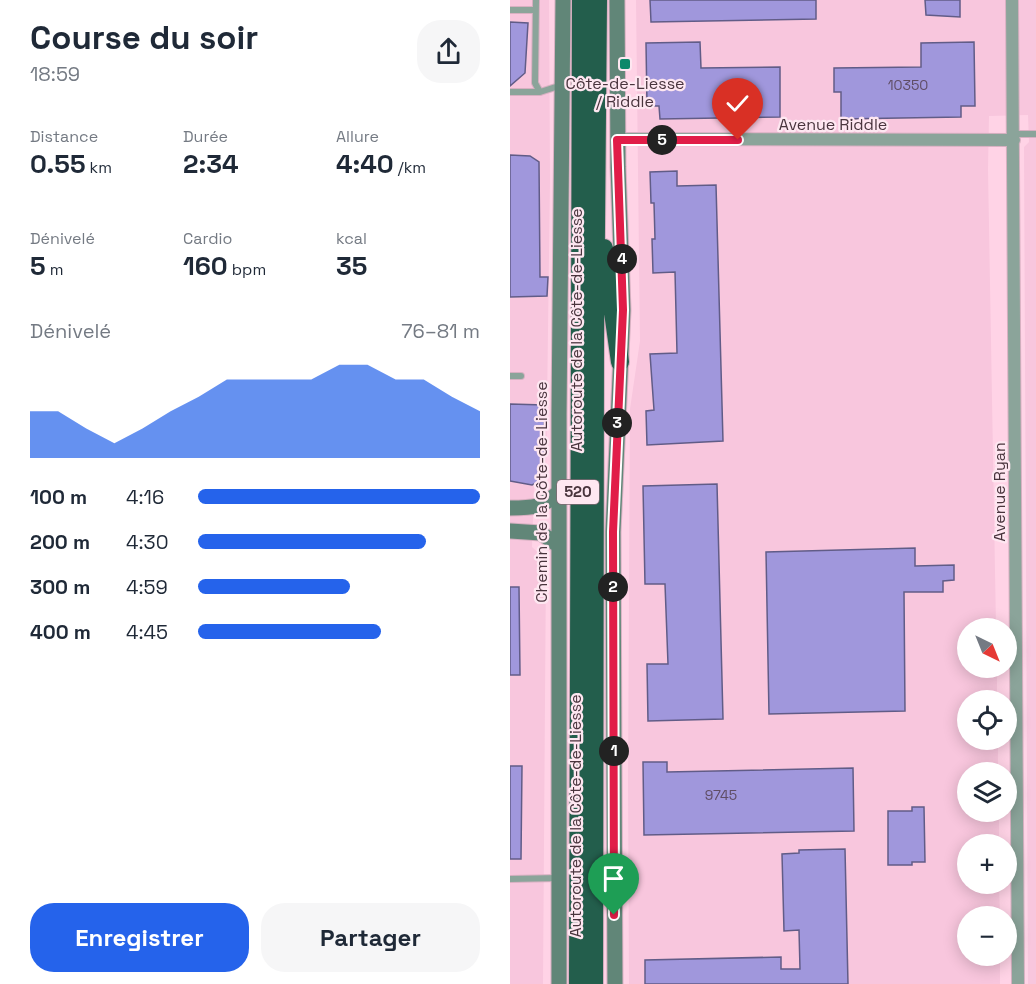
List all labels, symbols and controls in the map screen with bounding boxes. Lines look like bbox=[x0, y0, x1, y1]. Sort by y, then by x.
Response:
text: Course du soir bbox=[30, 17, 258, 59]
button: share bbox=[417, 20, 480, 83]
marker: Côte-de-Liesse / Riddle bbox=[618, 57, 632, 71]
text: 18:59 bbox=[30, 61, 80, 87]
place label: Côte-de-Liesse / Riddle bbox=[565, 73, 685, 112]
house number: 10350 bbox=[888, 76, 928, 94]
pin bbox=[712, 78, 763, 140]
icon: check bbox=[721, 87, 754, 120]
street label: Avenue Riddle bbox=[779, 114, 887, 135]
pin: 5 bbox=[647, 125, 677, 155]
text: Distance bbox=[30, 126, 98, 147]
text: Durée bbox=[183, 126, 228, 147]
text: Allure bbox=[336, 126, 379, 147]
text: 5 bbox=[657, 129, 667, 150]
text: 0.55 bbox=[30, 147, 85, 181]
text: 2:34 bbox=[183, 147, 239, 181]
text: 4:40 bbox=[336, 147, 394, 181]
text: km bbox=[85, 157, 112, 178]
text: /km bbox=[394, 157, 426, 178]
street label: Autoroute de la Côte-de-Liesse bbox=[566, 208, 587, 452]
text: Dénivelé bbox=[30, 228, 95, 249]
text: Cardio bbox=[183, 228, 232, 249]
text: kcal bbox=[336, 228, 367, 249]
pin: 4 bbox=[607, 244, 637, 274]
text: 4 bbox=[617, 248, 627, 269]
text: 5 bbox=[30, 249, 46, 283]
text: 160 bbox=[183, 249, 228, 283]
text: 35 bbox=[336, 249, 367, 283]
text: m bbox=[46, 259, 63, 280]
text: bpm bbox=[228, 259, 266, 280]
text: Dénivelé bbox=[30, 318, 111, 344]
text: 76–81 m bbox=[401, 318, 480, 344]
street label: Chemin de la Côte-de-Liesse bbox=[531, 381, 552, 603]
pin: 3 bbox=[602, 408, 632, 438]
text: 3 bbox=[612, 412, 622, 433]
street label: Avenue Ryan bbox=[989, 442, 1010, 542]
road number: 520 bbox=[557, 480, 599, 504]
text: 100 m bbox=[30, 484, 87, 510]
text: 4:16 bbox=[126, 484, 164, 510]
text: 200 m bbox=[30, 529, 90, 555]
text: 4:30 bbox=[126, 529, 168, 555]
pin: 2 bbox=[598, 572, 628, 602]
text: 300 m bbox=[30, 574, 90, 600]
text: 4:59 bbox=[126, 574, 168, 600]
text: 2 bbox=[608, 576, 618, 597]
north arrow bbox=[957, 618, 1017, 678]
map controls bbox=[957, 618, 1017, 966]
text: 400 m bbox=[30, 619, 91, 645]
text: 4:45 bbox=[126, 619, 168, 645]
button: locate bbox=[957, 690, 1017, 750]
street label: Autoroute de la Côte-de-Liesse bbox=[565, 694, 586, 938]
pin: 1 bbox=[599, 736, 629, 766]
text: 1 bbox=[610, 740, 618, 761]
button: layers bbox=[957, 762, 1017, 822]
house number: 9745 bbox=[705, 786, 737, 804]
button: + bbox=[957, 834, 1017, 894]
pin bbox=[588, 853, 639, 915]
icon: arrive bbox=[597, 862, 630, 895]
button: Enregistrer bbox=[30, 903, 249, 972]
button: Partager bbox=[261, 903, 480, 972]
button: − bbox=[957, 906, 1017, 966]

